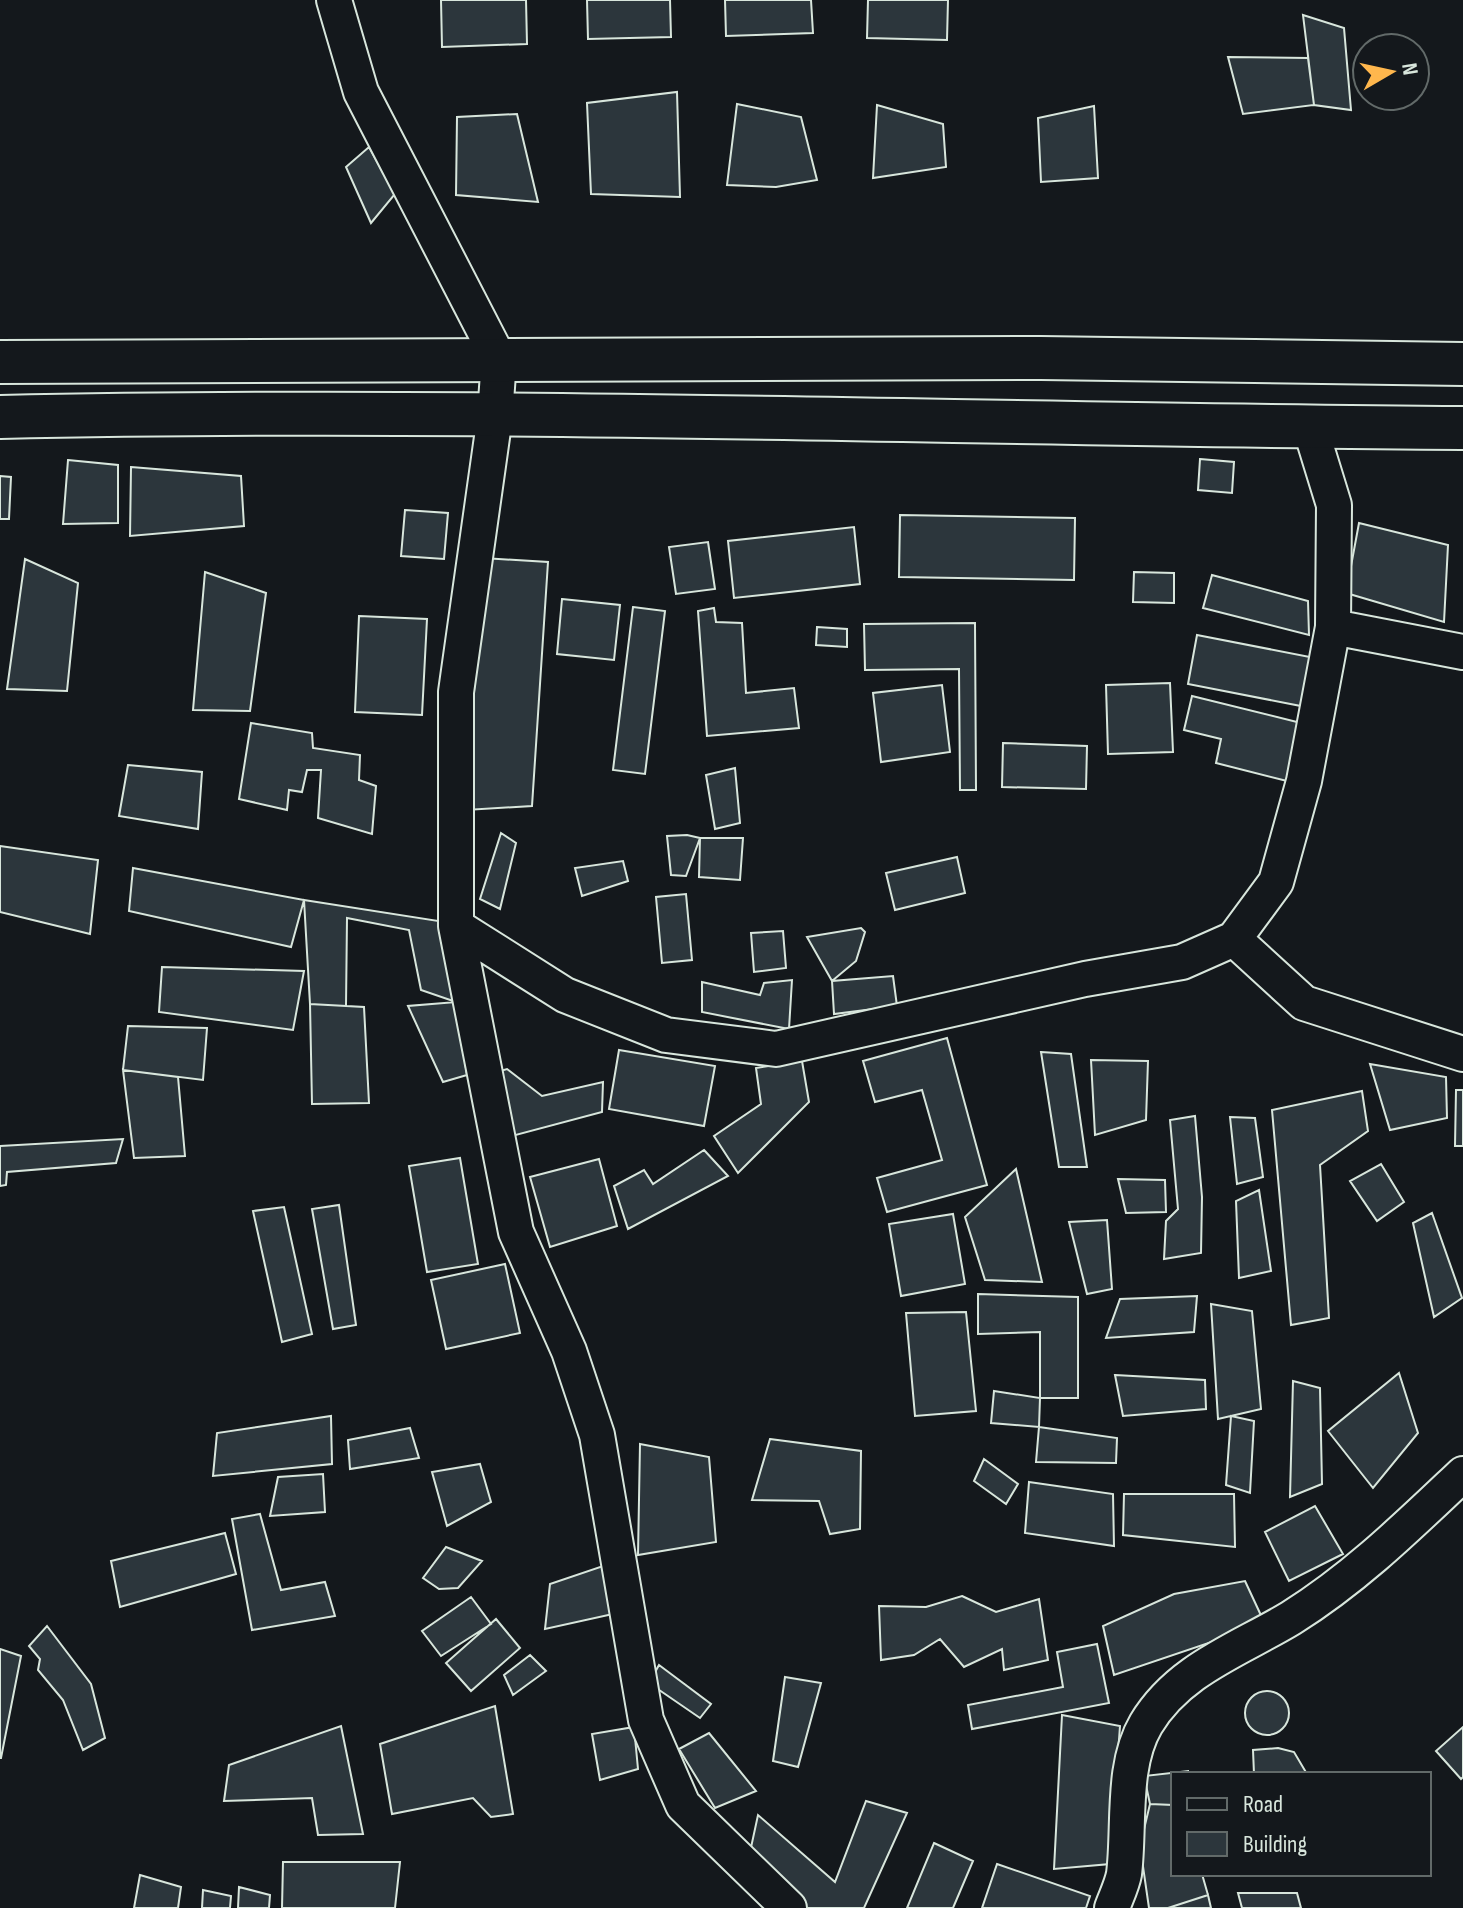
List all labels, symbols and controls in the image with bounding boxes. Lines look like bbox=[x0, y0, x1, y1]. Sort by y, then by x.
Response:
north arrow bbox=[1351, 32, 1431, 112]
text: N bbox=[1395, 61, 1424, 77]
legend bbox=[1171, 1772, 1431, 1876]
text: Road bbox=[1243, 1790, 1283, 1819]
text: Building bbox=[1243, 1830, 1307, 1859]

